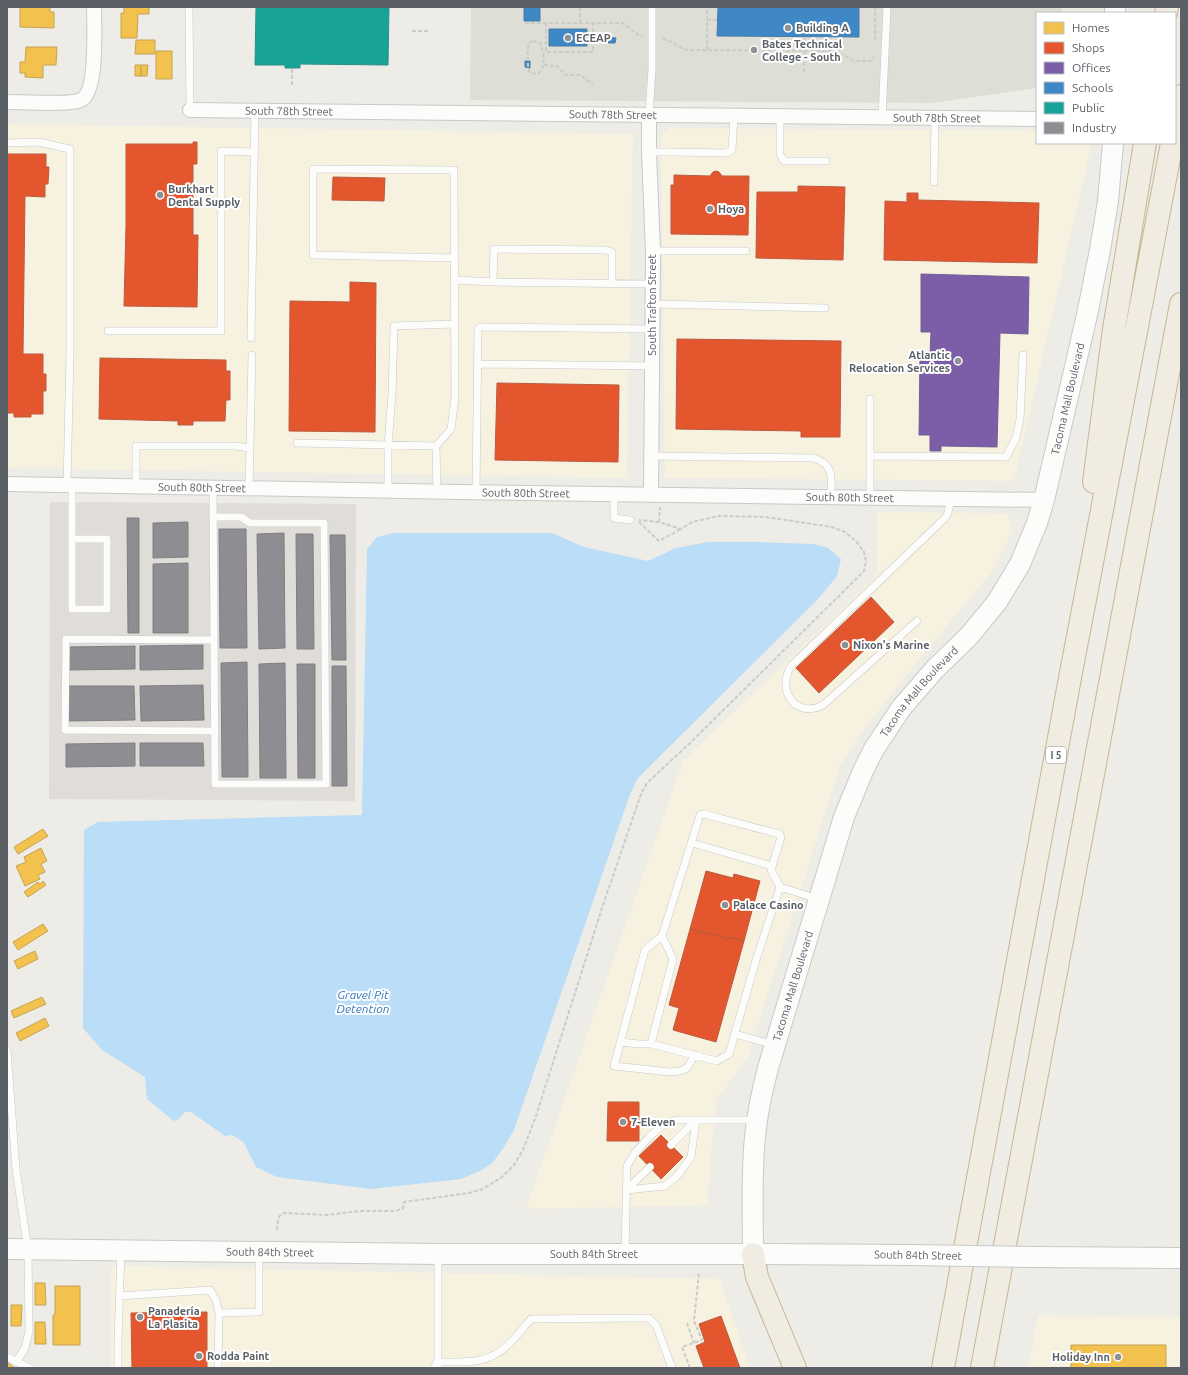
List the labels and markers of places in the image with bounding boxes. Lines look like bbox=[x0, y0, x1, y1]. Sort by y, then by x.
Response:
place label: Building A bbox=[796, 22, 849, 34]
marker: Building A bbox=[783, 23, 793, 33]
place label: ECEAP bbox=[576, 32, 611, 44]
marker: ECEAP bbox=[563, 33, 573, 43]
place label: Bates Technical College - South bbox=[762, 38, 843, 63]
marker: Bates Technical College - South bbox=[749, 45, 759, 55]
place label: Burkhart Dental Supply bbox=[168, 183, 240, 208]
marker: Burkhart Dental Supply bbox=[155, 190, 165, 200]
place label: Hoya bbox=[718, 203, 744, 215]
marker: Hoya bbox=[705, 204, 715, 214]
place label: Atlantic Relocation Services bbox=[849, 349, 951, 374]
marker: Atlantic Relocation Services bbox=[953, 356, 963, 366]
place label: Nixon's Marine bbox=[853, 639, 929, 651]
marker: Nixon's Marine bbox=[840, 640, 850, 650]
place label: Palace Casino bbox=[733, 899, 804, 911]
marker: Palace Casino bbox=[720, 900, 730, 910]
place label: 7-Eleven bbox=[631, 1116, 676, 1128]
marker: 7-Eleven bbox=[618, 1117, 628, 1127]
place label: Panadería La Plasita bbox=[148, 1305, 200, 1330]
marker: Panadería La Plasita bbox=[135, 1312, 145, 1322]
place label: Rodda Paint bbox=[207, 1350, 270, 1362]
marker: Rodda Paint bbox=[194, 1351, 204, 1361]
place label: Holiday Inn bbox=[1052, 1351, 1110, 1363]
marker: Holiday Inn bbox=[1113, 1352, 1123, 1362]

